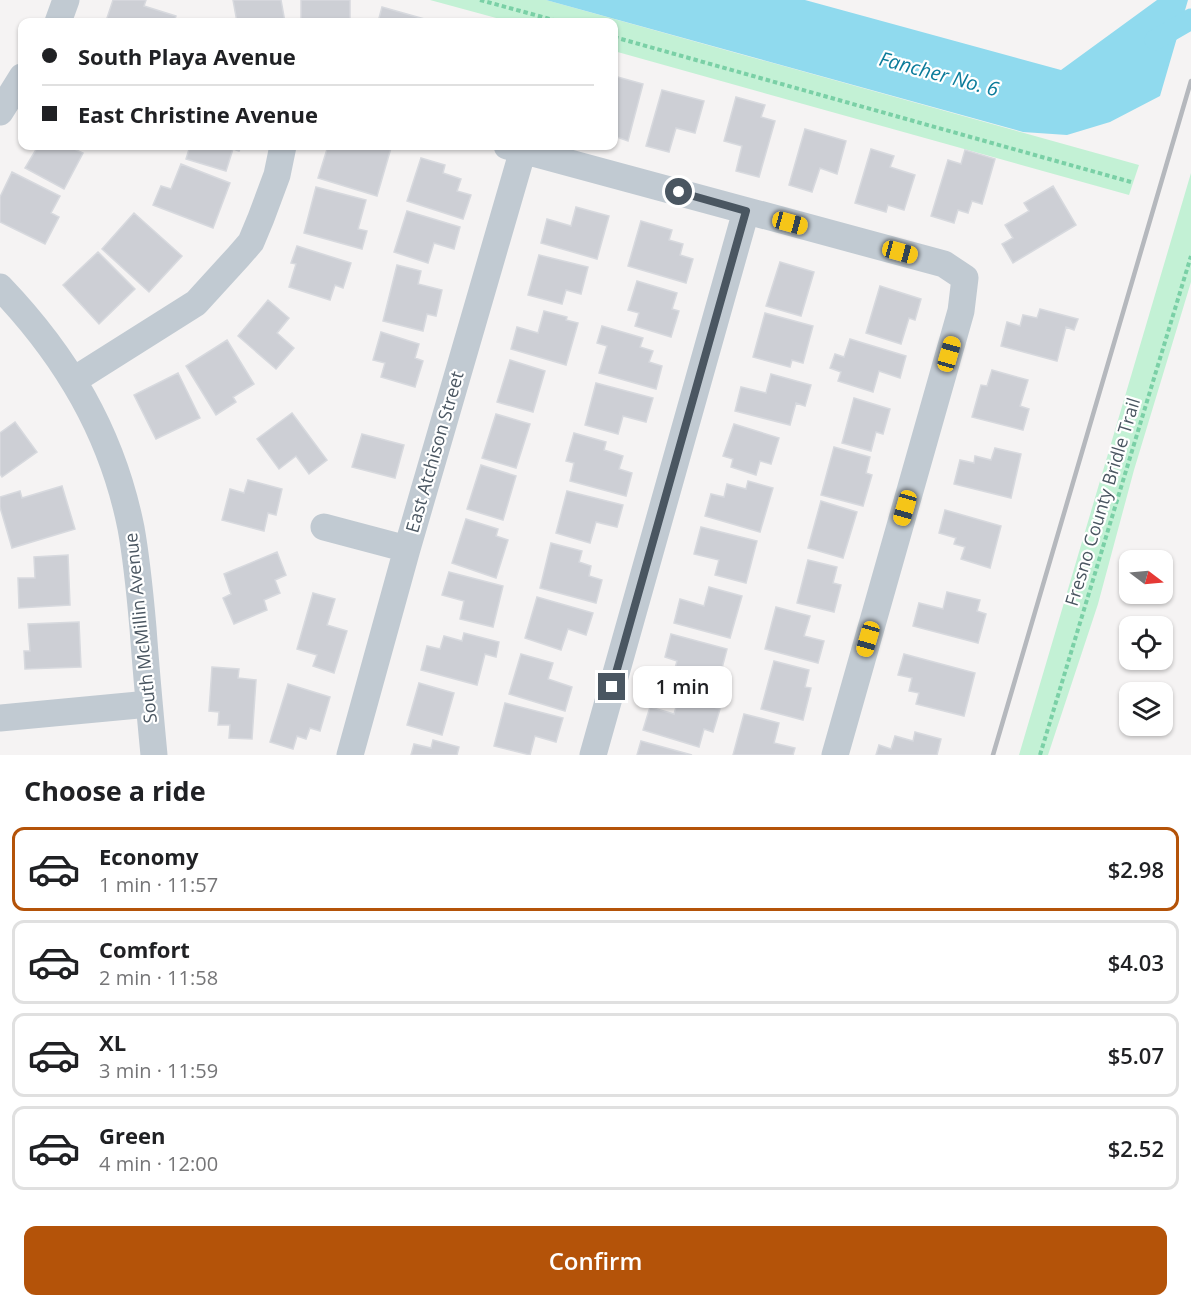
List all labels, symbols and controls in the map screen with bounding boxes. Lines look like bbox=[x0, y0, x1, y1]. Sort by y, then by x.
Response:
text: South Playa Avenue bbox=[78, 41, 296, 71]
water label: Fancher No. 6 bbox=[876, 45, 1002, 102]
text: East Christine Avenue bbox=[78, 99, 318, 129]
route start bbox=[665, 178, 692, 205]
car bbox=[770, 210, 810, 236]
car bbox=[880, 239, 920, 265]
car bbox=[935, 334, 963, 374]
street label: East Atchison Street bbox=[399, 368, 469, 535]
street label: Fresno County Bridle Trail bbox=[1059, 395, 1145, 609]
car bbox=[891, 488, 919, 528]
street label: South McMillin Avenue bbox=[118, 532, 162, 725]
north arrow bbox=[1119, 550, 1173, 604]
map controls bbox=[1119, 550, 1173, 736]
button: locate bbox=[1119, 616, 1173, 670]
car bbox=[854, 619, 882, 659]
callout: 1 min bbox=[633, 666, 732, 708]
route end bbox=[598, 673, 625, 700]
text: 1 min bbox=[656, 673, 710, 700]
button: layers bbox=[1119, 682, 1173, 736]
text: Choose a ride bbox=[24, 772, 206, 809]
text: Economy bbox=[99, 841, 198, 871]
icon: car bbox=[27, 842, 81, 896]
text: $2.98 bbox=[1108, 854, 1164, 884]
text: 1 min · 11:57 bbox=[99, 871, 218, 898]
text: Comfort bbox=[99, 934, 190, 964]
icon: car bbox=[27, 935, 81, 989]
text: $4.03 bbox=[1108, 947, 1164, 977]
text: 2 min · 11:58 bbox=[99, 964, 218, 991]
text: XL bbox=[99, 1027, 126, 1057]
icon: car bbox=[27, 1028, 81, 1082]
text: $5.07 bbox=[1108, 1040, 1164, 1070]
text: 3 min · 11:59 bbox=[99, 1057, 218, 1084]
text: Green bbox=[99, 1120, 165, 1150]
icon: car bbox=[27, 1121, 81, 1175]
text: $2.52 bbox=[1108, 1133, 1164, 1163]
text: 4 min · 12:00 bbox=[99, 1150, 218, 1177]
button: Confirm bbox=[24, 1226, 1167, 1295]

